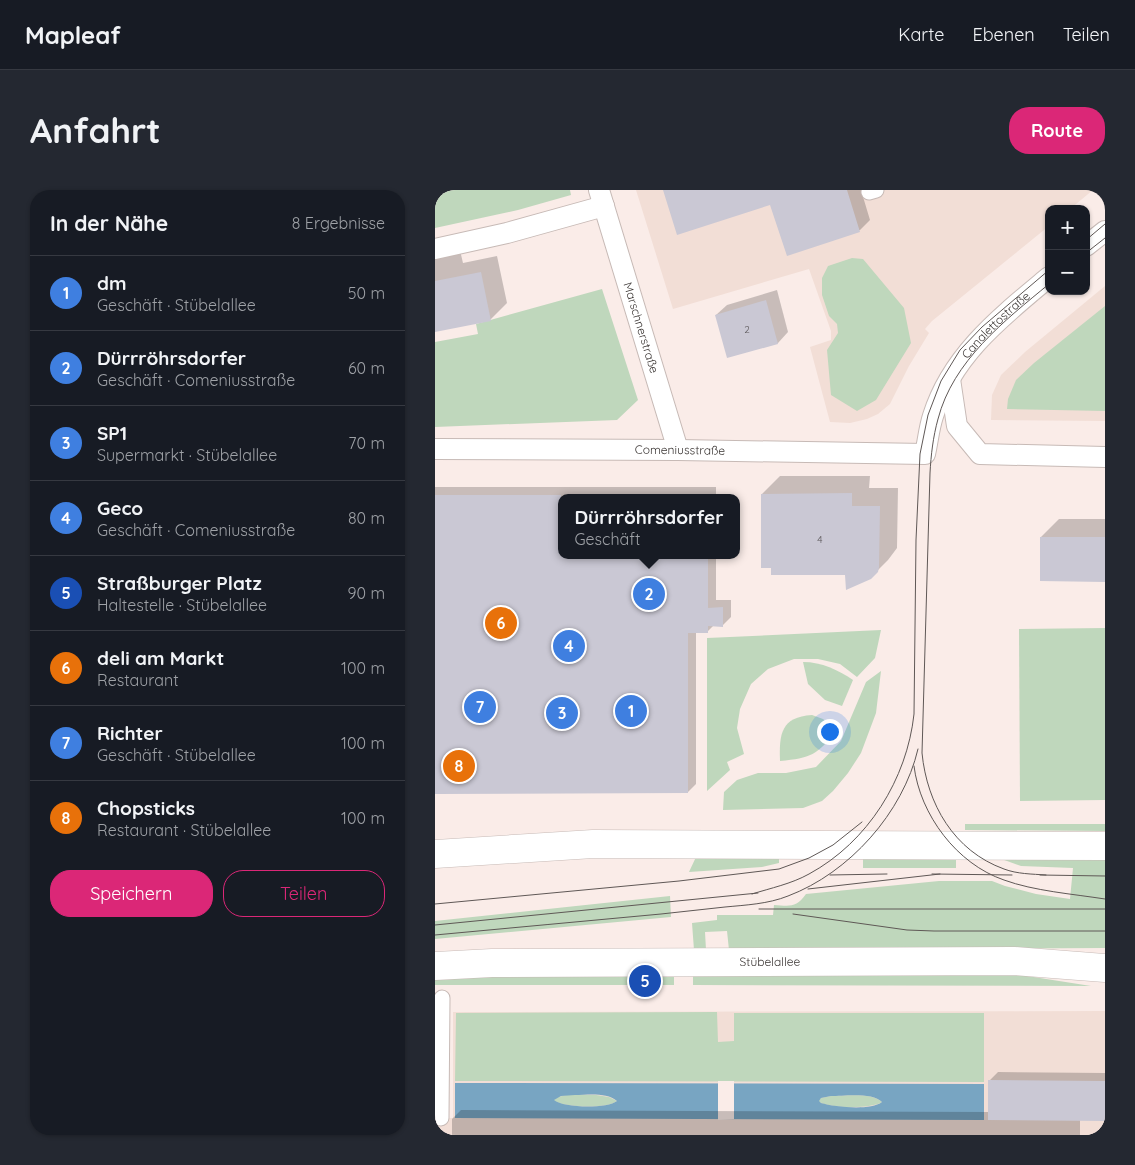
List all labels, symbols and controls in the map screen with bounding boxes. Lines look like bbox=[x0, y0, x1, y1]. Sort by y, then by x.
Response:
text: Mapleaf bbox=[25, 20, 121, 50]
text: Karte bbox=[898, 23, 944, 46]
text: Ebenen bbox=[972, 23, 1035, 46]
text: Teilen bbox=[1063, 23, 1110, 46]
button: Route bbox=[1009, 107, 1105, 154]
text: Anfahrt bbox=[30, 108, 161, 152]
map controls bbox=[1045, 205, 1090, 295]
button: + bbox=[1045, 205, 1090, 250]
text: In der Nähe bbox=[50, 210, 168, 236]
text: 8 Ergebnisse bbox=[292, 213, 385, 233]
button: − bbox=[1045, 250, 1090, 295]
text: dm bbox=[97, 271, 126, 295]
street label: Marschnerstraße bbox=[620, 280, 662, 375]
text: 1 bbox=[63, 283, 69, 303]
text: 50 m bbox=[348, 283, 385, 303]
street label: Canalettostraße bbox=[958, 288, 1033, 361]
text: Geschäft · Stübelallee bbox=[97, 295, 256, 315]
house number: 2 bbox=[744, 323, 750, 336]
text: Dürrröhrsdorfer bbox=[97, 346, 246, 370]
text: 2 bbox=[61, 358, 71, 378]
text: 60 m bbox=[348, 358, 385, 378]
text: Geschäft · Comeniusstraße bbox=[97, 370, 295, 390]
text: SP1 bbox=[97, 421, 127, 445]
text: 3 bbox=[62, 433, 70, 453]
text: 70 m bbox=[348, 433, 385, 453]
street label: Comeniusstraße bbox=[635, 442, 726, 458]
text: Supermarkt · Stübelallee bbox=[97, 445, 277, 465]
popup bbox=[558, 494, 740, 559]
text: Geco bbox=[97, 496, 143, 520]
text: Dürrröhrsdorfer bbox=[574, 505, 724, 529]
text: 4 bbox=[61, 508, 71, 528]
text: 80 m bbox=[348, 508, 385, 528]
text: Geschäft · Comeniusstraße bbox=[97, 520, 295, 540]
text: Geschäft bbox=[574, 529, 640, 549]
house number: 4 bbox=[817, 533, 823, 546]
text: Straßburger Platz bbox=[97, 571, 262, 595]
pin: 2 bbox=[633, 575, 665, 613]
text: 5 bbox=[61, 583, 71, 603]
text: 90 m bbox=[348, 583, 385, 603]
text: Haltestelle · Stübelallee bbox=[97, 595, 267, 615]
pin: 6 bbox=[485, 604, 517, 642]
pin: 4 bbox=[553, 627, 585, 665]
text: deli am Markt bbox=[97, 646, 224, 670]
text: 6 bbox=[62, 658, 70, 678]
text: 100 m bbox=[341, 658, 385, 678]
text: Restaurant bbox=[97, 670, 179, 690]
pin: 7 bbox=[464, 688, 496, 726]
pin: 1 bbox=[615, 692, 647, 730]
pin: 3 bbox=[546, 694, 578, 732]
your location bbox=[817, 719, 843, 745]
text: Richter bbox=[97, 721, 163, 745]
text: 7 bbox=[62, 733, 70, 753]
text: 100 m bbox=[341, 733, 385, 753]
text: Geschäft · Stübelallee bbox=[97, 745, 256, 765]
pin: 8 bbox=[443, 747, 475, 785]
text: Chopsticks bbox=[97, 796, 195, 820]
text: 8 bbox=[62, 808, 70, 828]
text: 100 m bbox=[341, 808, 385, 828]
text: Restaurant · Stübelallee bbox=[97, 820, 271, 840]
button: Speichern bbox=[50, 870, 213, 917]
button: Teilen bbox=[223, 870, 385, 917]
street label: Stübelallee bbox=[740, 954, 801, 969]
pin: 5 bbox=[629, 962, 661, 1000]

